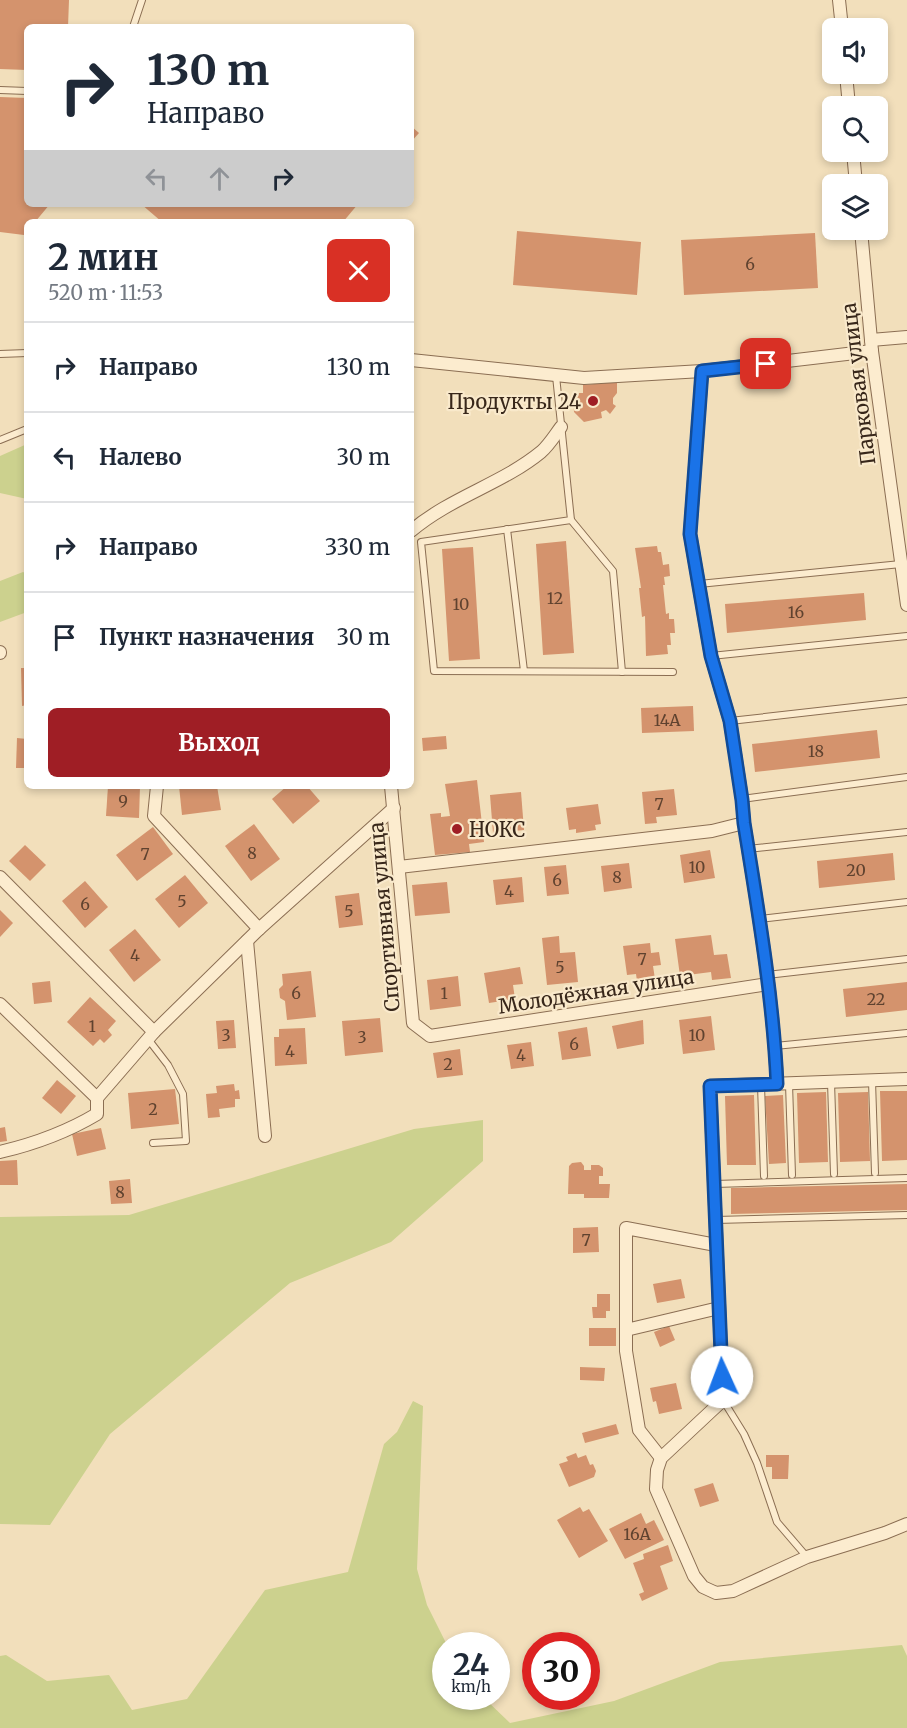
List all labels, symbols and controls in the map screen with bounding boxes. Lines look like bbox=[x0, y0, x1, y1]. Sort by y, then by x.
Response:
map controls bbox=[822, 18, 888, 240]
button: sound bbox=[822, 18, 888, 84]
text: 130 m bbox=[147, 44, 269, 96]
icon: right bbox=[48, 48, 126, 126]
text: Направо bbox=[147, 96, 264, 130]
button: search bbox=[822, 96, 888, 162]
icon: left bbox=[140, 162, 173, 195]
icon: ahead bbox=[203, 162, 236, 195]
icon: right bbox=[266, 162, 299, 195]
button: layers bbox=[822, 174, 888, 240]
text: 2 мин bbox=[48, 235, 159, 280]
button: close bbox=[327, 239, 390, 302]
house number: 6 bbox=[745, 254, 755, 274]
text: 520 m · 11:53 bbox=[48, 280, 163, 305]
street label: Парковая улица bbox=[836, 301, 880, 467]
pin bbox=[740, 338, 791, 389]
icon: arrive bbox=[749, 347, 782, 380]
icon: right bbox=[48, 351, 81, 384]
text: Направо bbox=[99, 353, 198, 381]
text: 130 m bbox=[327, 353, 390, 381]
place label: Продукты 24 bbox=[447, 389, 581, 414]
marker: Продукты 24 bbox=[586, 394, 600, 408]
icon: left bbox=[48, 441, 81, 474]
text: Налево bbox=[99, 443, 182, 471]
text: 30 m bbox=[336, 443, 390, 471]
icon: right bbox=[48, 531, 81, 564]
text: Направо bbox=[99, 533, 198, 561]
text: 330 m bbox=[325, 533, 390, 561]
house number: 12 bbox=[547, 588, 563, 608]
house number: 10 bbox=[453, 594, 469, 614]
house number: 16 bbox=[788, 602, 804, 622]
icon: arrive bbox=[48, 621, 81, 654]
text: Пункт назначения bbox=[99, 623, 314, 651]
text: 30 m bbox=[336, 623, 390, 651]
button: Выход bbox=[48, 708, 390, 777]
house number: 14А bbox=[653, 710, 681, 730]
house number: 18 bbox=[808, 741, 824, 761]
house number: 9 bbox=[118, 791, 128, 811]
house number: 7 bbox=[654, 794, 664, 814]
place label: НОКС bbox=[469, 817, 525, 842]
street label: Спортивная улица bbox=[363, 821, 405, 1013]
marker: НОКС bbox=[450, 822, 464, 836]
house number: 8 bbox=[247, 843, 257, 863]
house number: 7 bbox=[140, 844, 150, 864]
house number: 10 bbox=[689, 857, 705, 877]
house number: 20 bbox=[846, 860, 866, 880]
house number: 8 bbox=[612, 867, 622, 887]
house number: 6 bbox=[552, 870, 562, 890]
house number: 4 bbox=[504, 881, 514, 901]
house number: 5 bbox=[177, 891, 187, 911]
house number: 6 bbox=[80, 894, 90, 914]
house number: 5 bbox=[344, 901, 354, 921]
house number: 4 bbox=[130, 945, 140, 965]
house number: 7 bbox=[637, 949, 647, 969]
house number: 5 bbox=[555, 957, 565, 977]
street label: Молодёжная улица bbox=[496, 963, 696, 1019]
house number: 6 bbox=[291, 983, 301, 1003]
house number: 1 bbox=[440, 983, 448, 1003]
house number: 22 bbox=[867, 989, 885, 1009]
house number: 1 bbox=[88, 1016, 96, 1036]
house number: 3 bbox=[221, 1025, 231, 1045]
house number: 10 bbox=[689, 1025, 705, 1045]
house number: 3 bbox=[357, 1027, 367, 1047]
house number: 6 bbox=[569, 1034, 579, 1054]
house number: 4 bbox=[285, 1041, 295, 1061]
house number: 4 bbox=[516, 1045, 526, 1065]
house number: 2 bbox=[443, 1054, 453, 1074]
house number: 2 bbox=[148, 1099, 158, 1119]
house number: 8 bbox=[115, 1182, 125, 1202]
house number: 7 bbox=[581, 1230, 591, 1250]
position arrow bbox=[690, 1345, 754, 1409]
house number: 16А bbox=[623, 1524, 651, 1544]
speed limit sign: 30 bbox=[522, 1632, 600, 1710]
text: 24 bbox=[453, 1645, 489, 1683]
text: km/h bbox=[451, 1677, 491, 1696]

